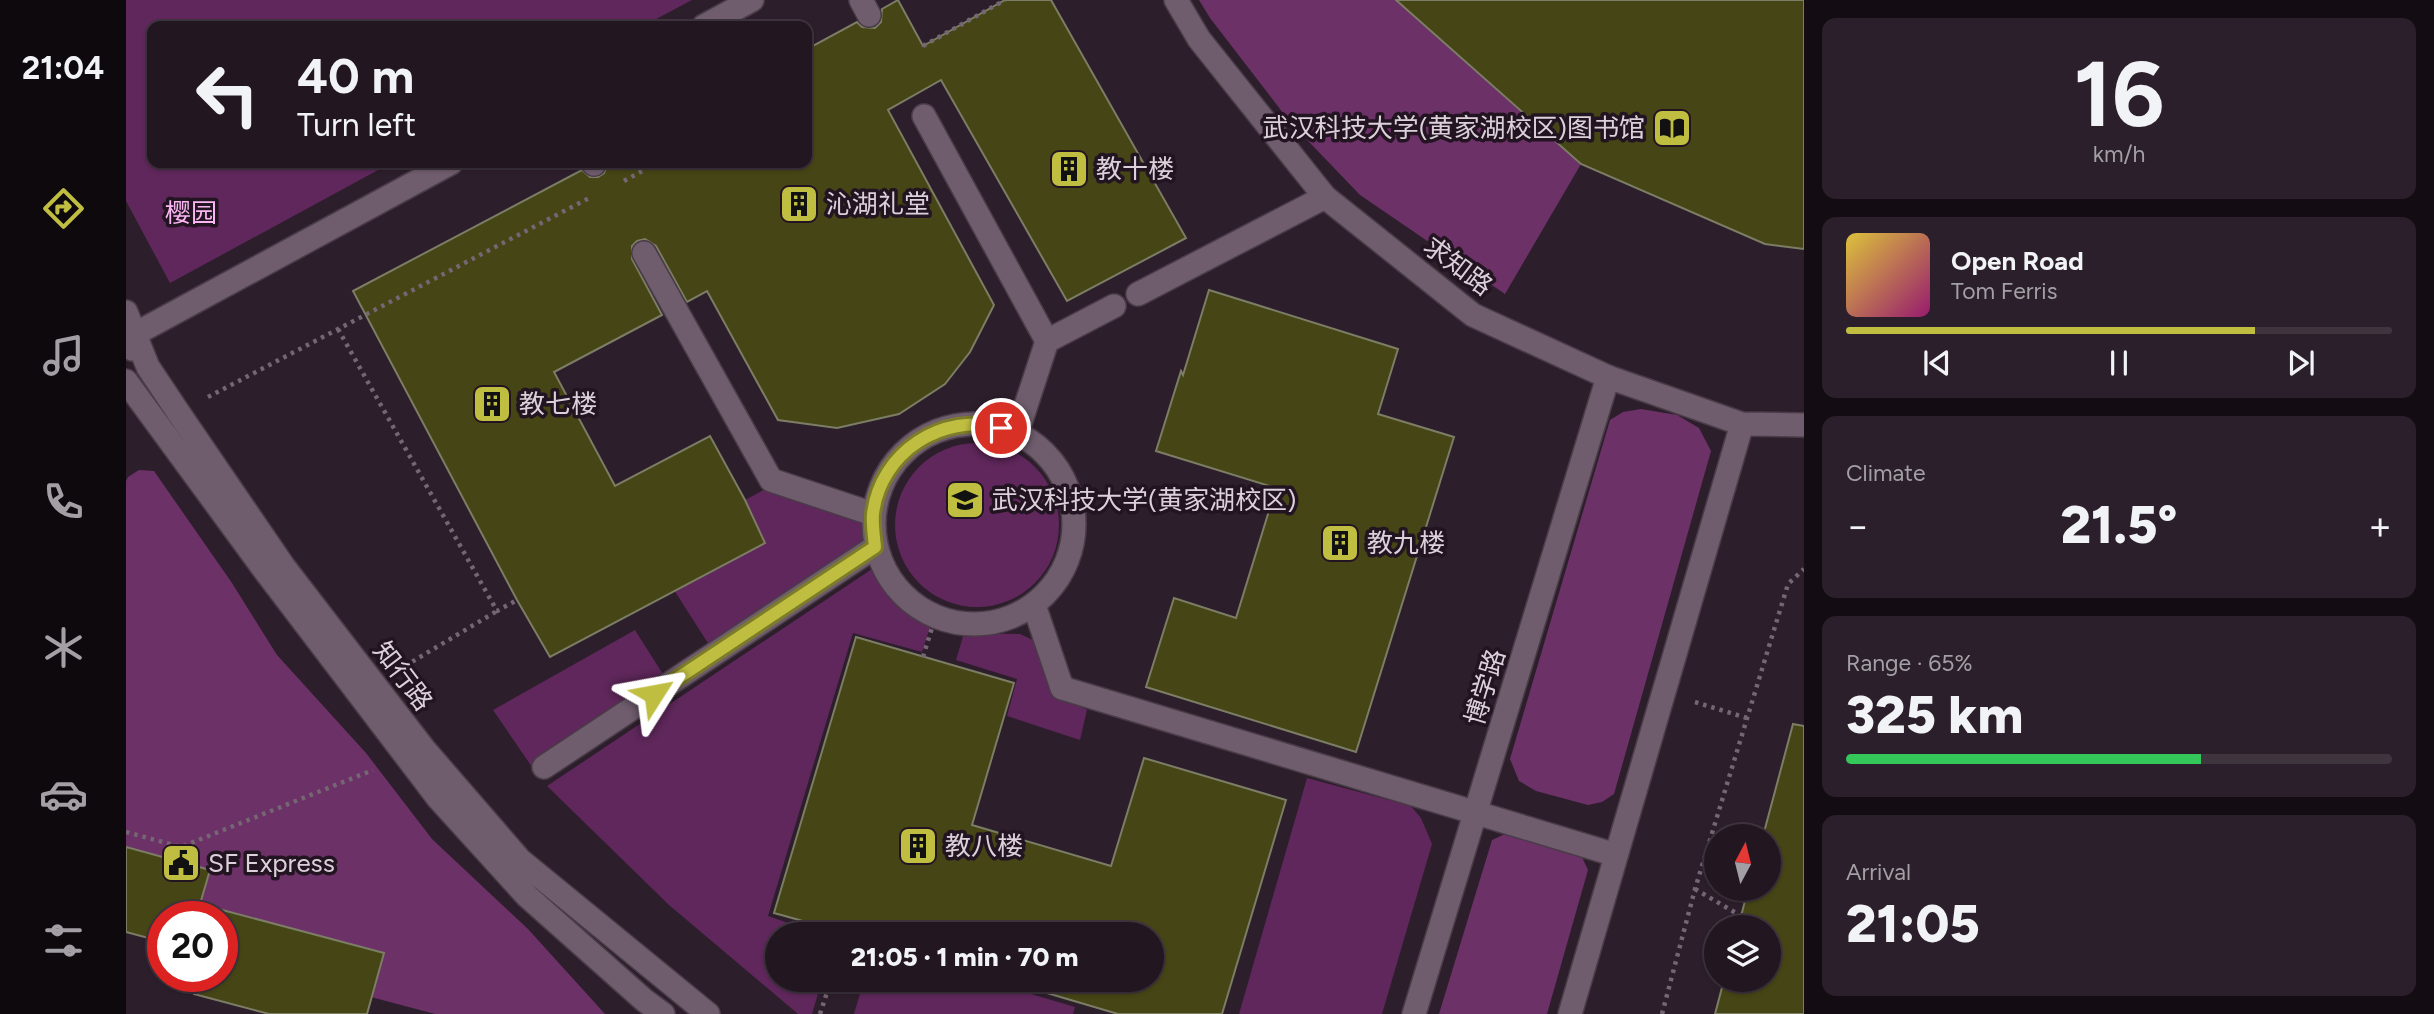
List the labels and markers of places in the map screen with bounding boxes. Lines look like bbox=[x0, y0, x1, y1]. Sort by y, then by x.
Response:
library icon: 武汉科技大学(黄家湖校区)图书馆 bbox=[1651, 107, 1693, 149]
place label: 武汉科技大学(黄家湖校区)图书馆 bbox=[1263, 112, 1645, 144]
building icon: 教十楼 bbox=[1048, 148, 1090, 190]
place label: 教十楼 bbox=[1096, 153, 1174, 185]
building icon: 沁湖礼堂 bbox=[778, 183, 820, 225]
place label: 沁湖礼堂 bbox=[826, 188, 930, 220]
building icon: 教七楼 bbox=[471, 383, 513, 425]
place label: 教七楼 bbox=[519, 388, 597, 420]
pin bbox=[971, 398, 1031, 458]
school or university icon: 武汉科技大学(黄家湖校区) bbox=[944, 479, 986, 521]
place label: 武汉科技大学(黄家湖校区) bbox=[992, 484, 1296, 516]
building icon: 教九楼 bbox=[1319, 522, 1361, 564]
place label: 教九楼 bbox=[1367, 527, 1445, 559]
building icon: 教八楼 bbox=[897, 825, 939, 867]
place label: 教八楼 bbox=[945, 830, 1023, 862]
public building icon: SF Express bbox=[160, 842, 202, 884]
place label: SF Express bbox=[208, 847, 335, 879]

